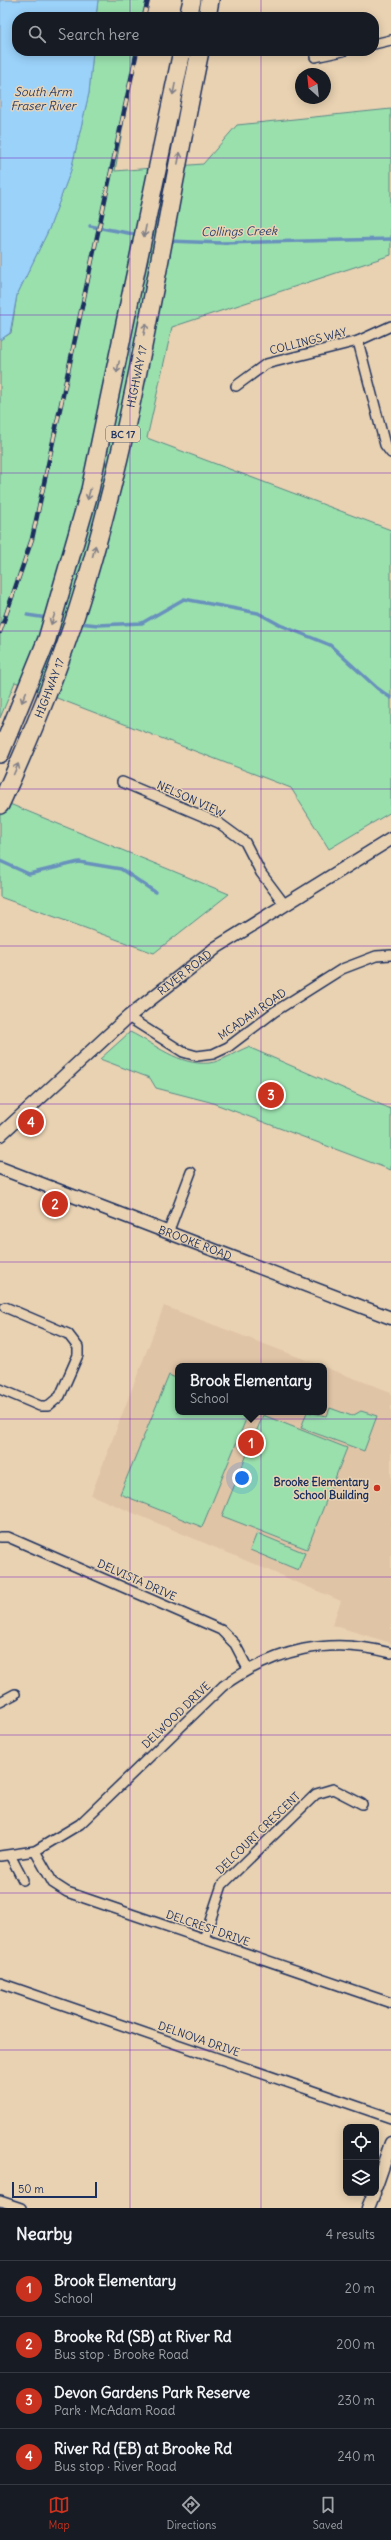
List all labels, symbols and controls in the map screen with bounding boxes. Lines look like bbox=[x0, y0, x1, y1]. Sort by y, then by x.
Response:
search box bbox=[12, 12, 379, 56]
icon: search bbox=[26, 23, 48, 45]
text: Search here bbox=[58, 25, 139, 44]
north arrow bbox=[295, 68, 331, 104]
one-way arrow bbox=[169, 82, 177, 95]
water label: South Arm Fraser River bbox=[10, 84, 78, 113]
one-way arrow bbox=[175, 152, 183, 165]
water label: Collings Creek bbox=[201, 223, 278, 239]
one-way arrow bbox=[141, 224, 149, 237]
one-way arrow bbox=[142, 323, 150, 336]
street label: COLLINGS WAY bbox=[268, 325, 348, 357]
street label: HIGHWAY 17 bbox=[123, 344, 150, 409]
one-way arrow bbox=[113, 360, 121, 373]
road number: BC 17 bbox=[106, 426, 140, 442]
one-way arrow bbox=[85, 487, 92, 500]
one-way arrow bbox=[91, 545, 99, 558]
one-way arrow bbox=[49, 613, 57, 625]
street label: HIGHWAY 17 bbox=[32, 656, 68, 720]
one-way arrow bbox=[19, 691, 27, 703]
one-way arrow bbox=[13, 764, 20, 776]
street label: NELSON VIEW bbox=[155, 778, 227, 820]
street label: RIVER ROAD bbox=[155, 947, 215, 998]
street label: MCADAM ROAD bbox=[215, 985, 289, 1043]
pin: 3 bbox=[258, 1080, 284, 1110]
pin: 4 bbox=[18, 1107, 44, 1137]
pin: 2 bbox=[42, 1189, 68, 1219]
street label: BROOKE ROAD bbox=[157, 1222, 234, 1263]
popup bbox=[175, 1363, 327, 1415]
text: Brook Elementary bbox=[190, 1371, 312, 1390]
text: School bbox=[190, 1390, 229, 1407]
pin: 1 bbox=[238, 1428, 264, 1458]
your location bbox=[232, 1468, 252, 1488]
place label: Brooke Elementary School Building bbox=[274, 1475, 369, 1503]
marker: Brooke Elementary School Building bbox=[372, 1483, 382, 1493]
street label: DELVISTA DRIVE bbox=[95, 1556, 179, 1604]
street label: DELWOOD DRIVE bbox=[139, 1679, 213, 1751]
street label: DELCOURT CRESCENT bbox=[213, 1789, 303, 1877]
street label: DELCREST DRIVE bbox=[164, 1907, 252, 1949]
street label: DELNOVA DRIVE bbox=[156, 2018, 242, 2060]
map controls bbox=[343, 2124, 379, 2196]
button: locate bbox=[343, 2124, 379, 2160]
button: layers bbox=[343, 2160, 379, 2196]
scale bar bbox=[12, 2180, 97, 2199]
text: 50 m bbox=[18, 2182, 44, 2196]
text: Nearby bbox=[16, 2223, 72, 2245]
text: 4 results bbox=[326, 2226, 375, 2243]
text: Brook Elementary bbox=[54, 2271, 176, 2290]
text: 1 bbox=[26, 2280, 32, 2297]
text: 20 m bbox=[345, 2280, 375, 2297]
text: School bbox=[54, 2290, 93, 2307]
text: Brooke Rd (SB) at River Rd bbox=[54, 2327, 232, 2346]
text: 2 bbox=[25, 2336, 33, 2353]
text: 200 m bbox=[336, 2336, 375, 2353]
text: Bus stop · Brooke Road bbox=[54, 2346, 189, 2363]
text: Devon Gardens Park Reserve bbox=[54, 2383, 250, 2402]
text: 3 bbox=[25, 2392, 33, 2409]
text: 230 m bbox=[337, 2392, 375, 2409]
text: Park · McAdam Road bbox=[54, 2402, 175, 2419]
text: River Rd (EB) at Brooke Rd bbox=[54, 2439, 232, 2458]
text: 4 bbox=[25, 2448, 33, 2465]
text: 240 m bbox=[338, 2448, 375, 2465]
text: Bus stop · River Road bbox=[54, 2458, 177, 2475]
tab: Map bbox=[48, 2494, 70, 2532]
tab: Directions bbox=[167, 2494, 216, 2532]
tab: Saved bbox=[313, 2494, 343, 2532]

